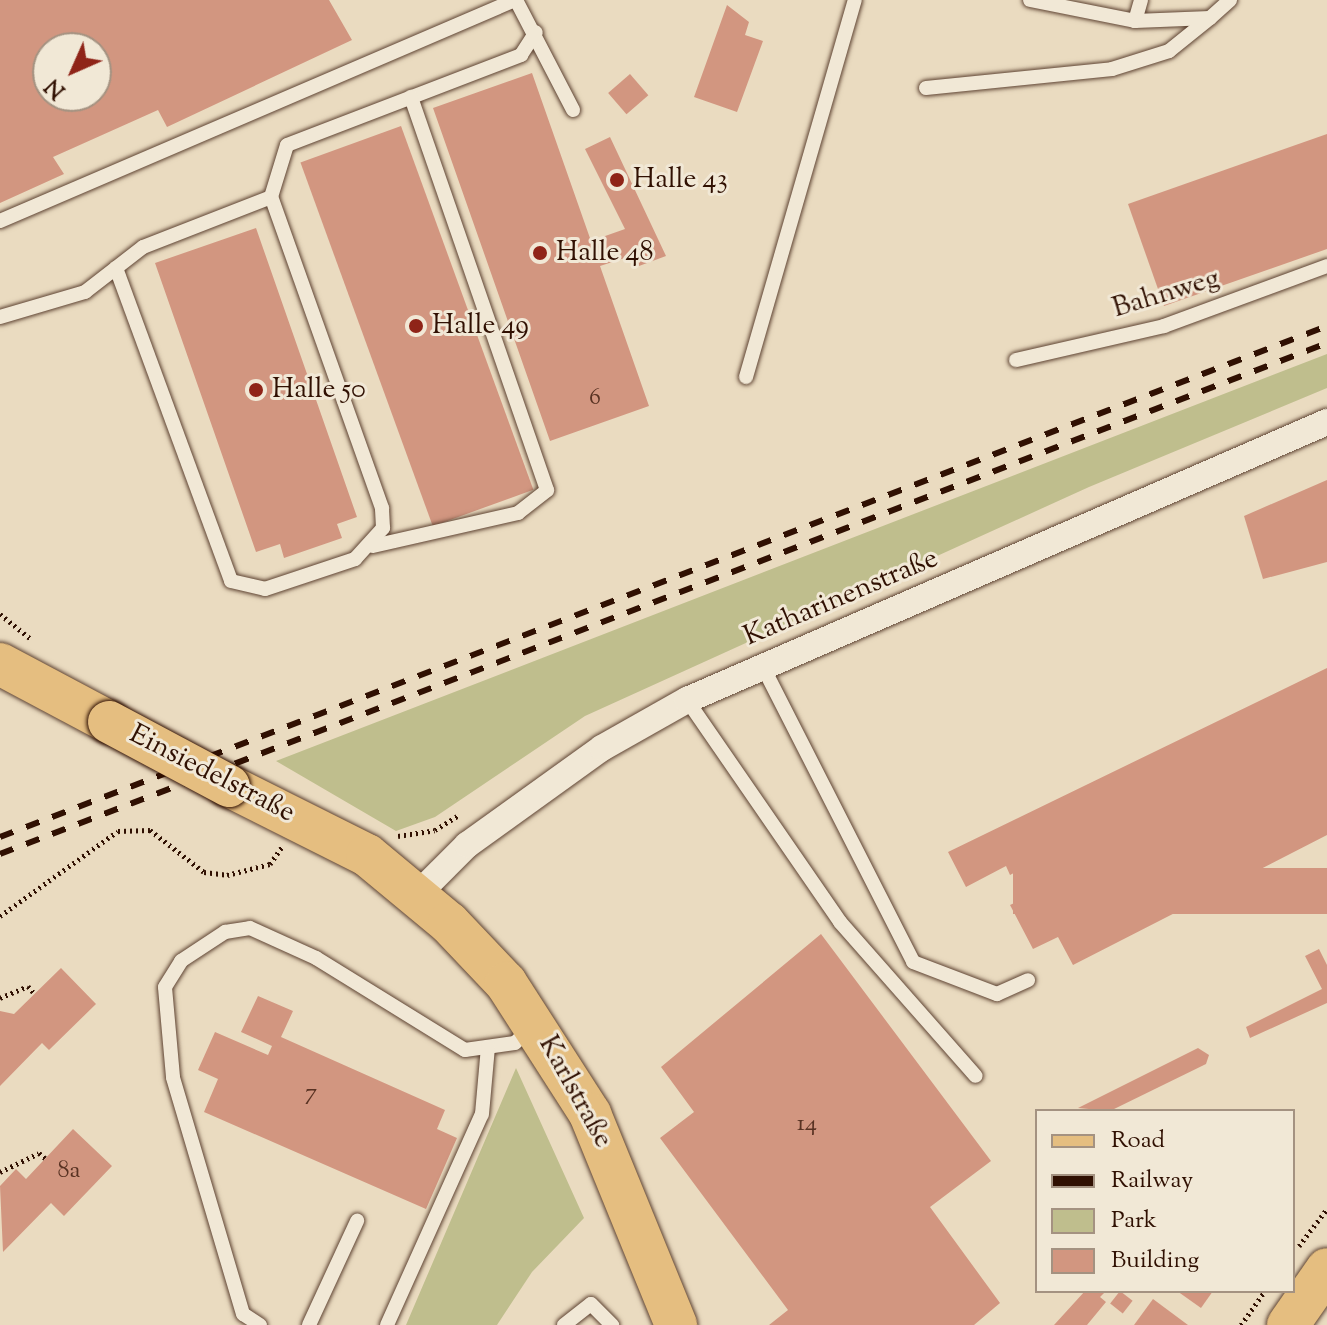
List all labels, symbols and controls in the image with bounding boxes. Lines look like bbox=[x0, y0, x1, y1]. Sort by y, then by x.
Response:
north arrow bbox=[32, 32, 112, 112]
text: N bbox=[39, 70, 74, 105]
place label: Halle 43 bbox=[633, 163, 728, 197]
marker: Halle 43 bbox=[608, 171, 626, 189]
place label: Halle 48 bbox=[556, 236, 654, 270]
marker: Halle 48 bbox=[531, 244, 549, 262]
street label: Bahnweg bbox=[1109, 262, 1223, 326]
place label: Halle 49 bbox=[432, 309, 529, 343]
marker: Halle 49 bbox=[407, 317, 425, 335]
place label: Halle 50 bbox=[272, 373, 366, 407]
marker: Halle 50 bbox=[247, 381, 265, 399]
house number: 6 bbox=[589, 385, 601, 413]
street label: Katharinenstraße bbox=[739, 542, 943, 654]
street label: Einsiedelstraße bbox=[124, 718, 300, 830]
street label: Karlstraße bbox=[531, 1030, 619, 1154]
house number: 7 bbox=[305, 1080, 317, 1108]
legend bbox=[1035, 1109, 1295, 1293]
house number: 14 bbox=[797, 1111, 817, 1139]
text: Road bbox=[1111, 1124, 1165, 1158]
house number: 8a bbox=[57, 1158, 81, 1186]
text: Railway bbox=[1111, 1164, 1193, 1198]
text: Park bbox=[1111, 1204, 1157, 1238]
text: Building bbox=[1111, 1244, 1199, 1278]

